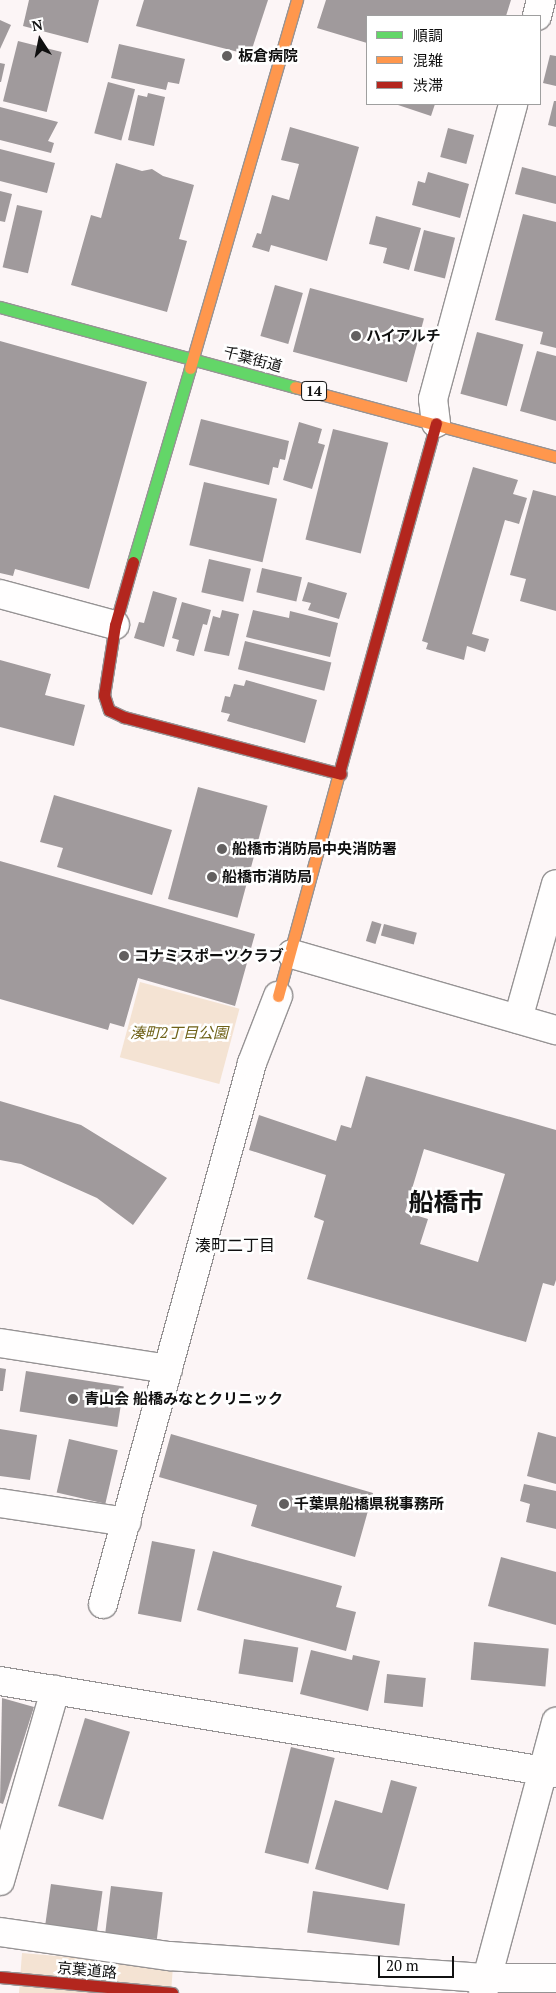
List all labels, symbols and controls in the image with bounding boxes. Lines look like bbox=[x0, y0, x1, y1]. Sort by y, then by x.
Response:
text: N bbox=[30, 14, 44, 35]
north arrow bbox=[15, 15, 65, 65]
legend bbox=[366, 15, 541, 105]
text: 順調 bbox=[413, 25, 443, 45]
place label: 板倉病院 bbox=[238, 47, 298, 65]
marker: 板倉病院 bbox=[220, 49, 234, 63]
text: 混雑 bbox=[413, 50, 443, 70]
text: 渋滞 bbox=[413, 75, 443, 95]
place label: ハイアルチ bbox=[366, 327, 441, 345]
marker: ハイアルチ bbox=[350, 330, 362, 342]
street label: 千葉街道 bbox=[222, 343, 284, 375]
road number: 14 bbox=[300, 380, 328, 402]
place label: 船橋市消防局中央消防署 bbox=[232, 840, 397, 858]
marker: 船橋市消防局中央消防署 bbox=[216, 843, 228, 855]
place label: 船橋市消防局 bbox=[222, 868, 312, 886]
marker: 船橋市消防局 bbox=[206, 871, 218, 883]
place label: コナミスポーツクラブ bbox=[134, 947, 284, 965]
marker: コナミスポーツクラブ bbox=[118, 950, 130, 962]
park label: 湊町2丁目公園 bbox=[130, 1024, 228, 1042]
district label: 船橋市 bbox=[409, 1187, 483, 1217]
district label: 湊町二丁目 bbox=[195, 1235, 275, 1255]
place label: 青山会 船橋みなとクリニック bbox=[84, 1390, 283, 1408]
marker: 青山会 船橋みなとクリニック bbox=[66, 1392, 80, 1406]
place label: 千葉県船橋県税事務所 bbox=[294, 1495, 444, 1513]
marker: 千葉県船橋県税事務所 bbox=[278, 1498, 290, 1510]
scale bar bbox=[381, 1946, 457, 1978]
text: 20 m bbox=[386, 1955, 419, 1975]
street label: 京葉道路 bbox=[56, 1958, 118, 1982]

